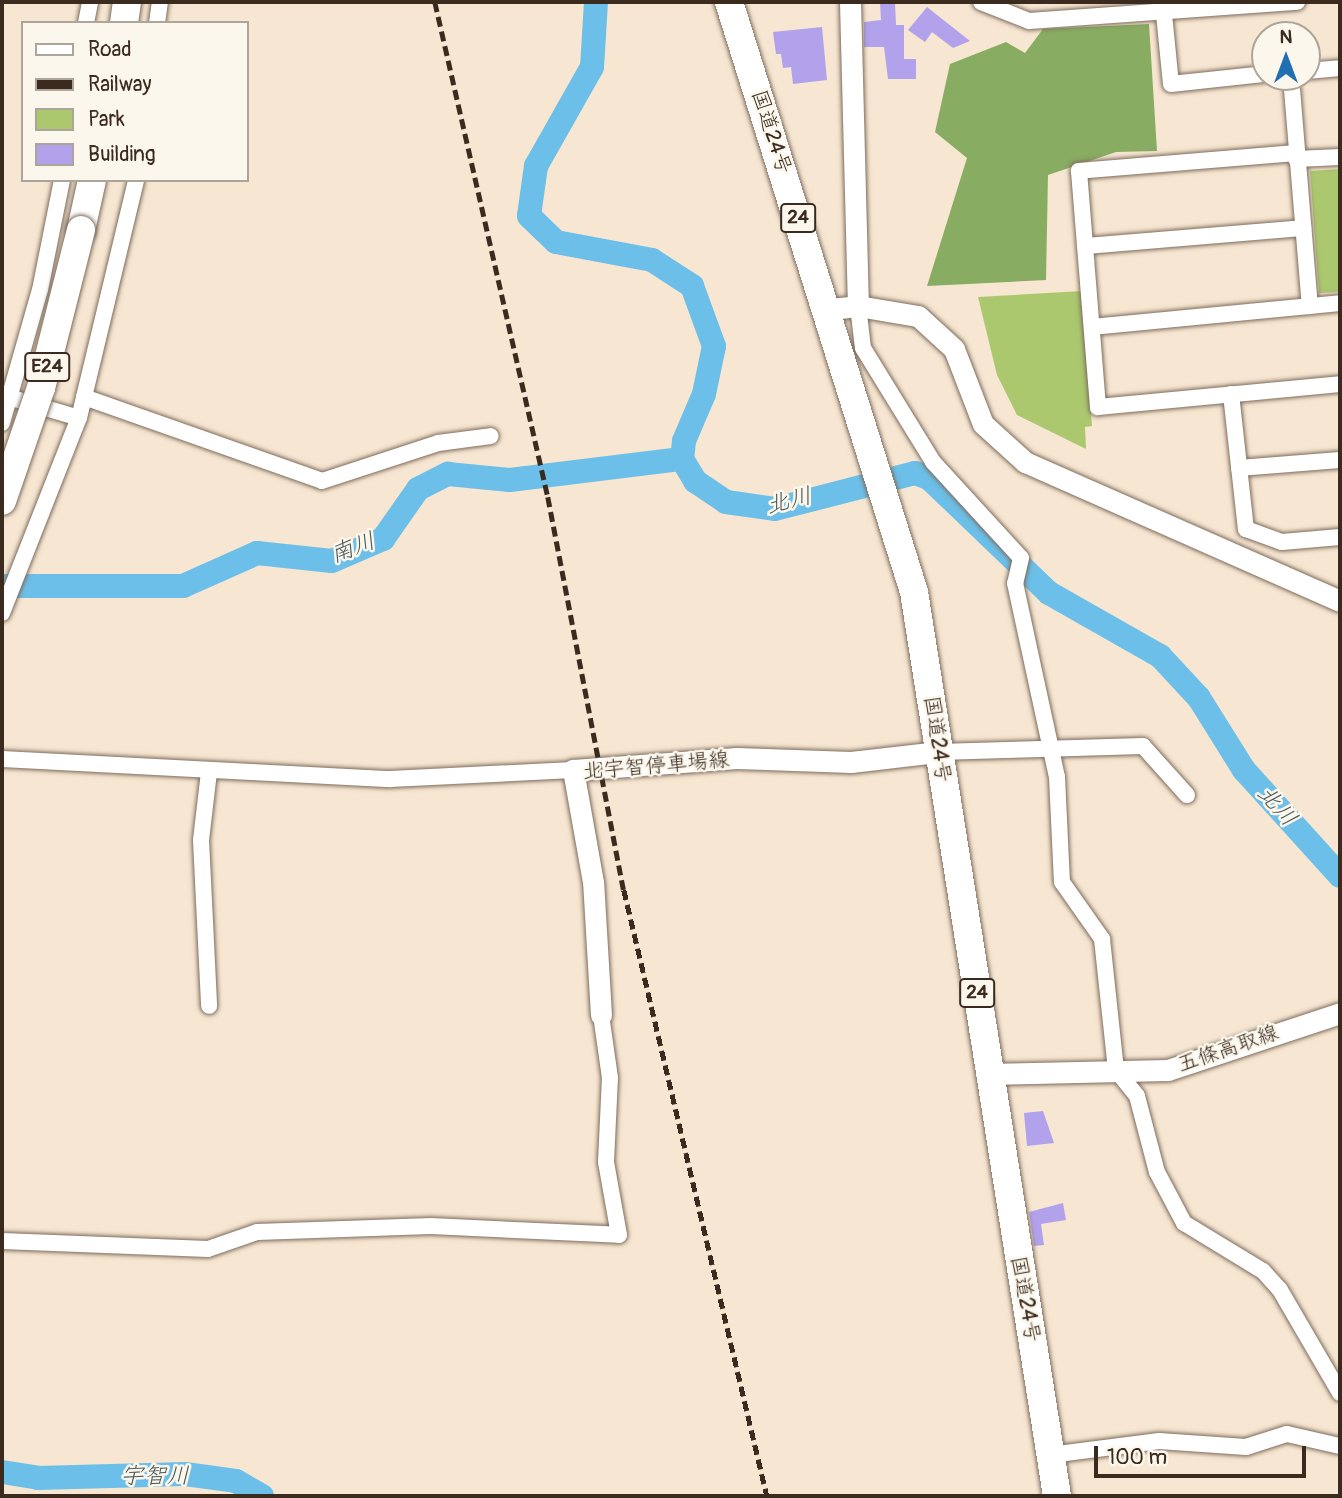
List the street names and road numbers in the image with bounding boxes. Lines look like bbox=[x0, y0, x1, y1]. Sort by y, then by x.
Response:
street label: 国道24号 bbox=[746, 87, 796, 177]
road number: 24 bbox=[779, 202, 817, 233]
road number: E24 bbox=[22, 352, 72, 382]
street label: 国道24号 bbox=[918, 694, 956, 784]
street label: 北宇智停車場線 bbox=[582, 747, 730, 785]
road number: 24 bbox=[958, 978, 996, 1009]
street label: 五條高取線 bbox=[1174, 1020, 1282, 1078]
street label: 国道24号 bbox=[1005, 1254, 1045, 1344]

